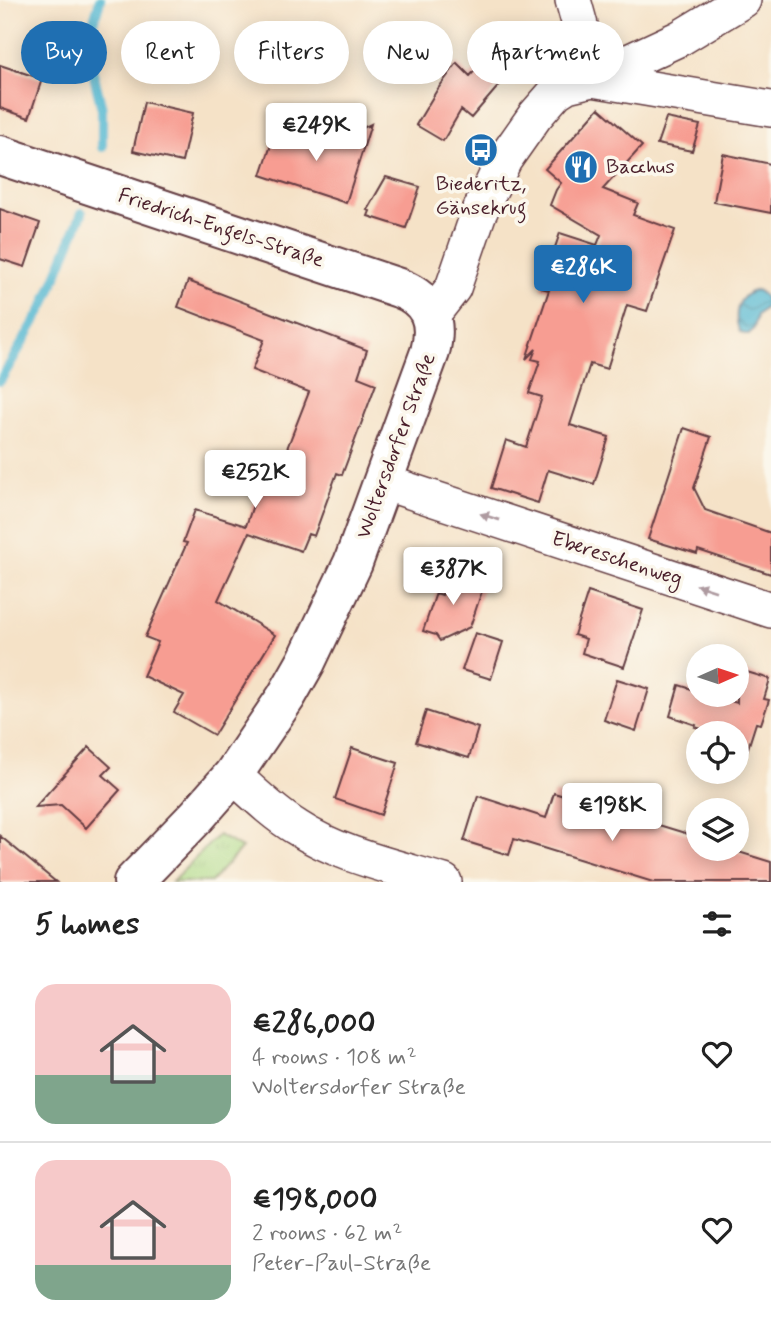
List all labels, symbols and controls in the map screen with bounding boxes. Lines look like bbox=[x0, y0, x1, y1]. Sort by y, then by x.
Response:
chip: Buy bbox=[21, 21, 107, 84]
chip: Rent bbox=[121, 21, 220, 84]
chip: Filters bbox=[234, 21, 349, 84]
chip: New bbox=[363, 21, 453, 84]
chip: Apartment bbox=[467, 21, 624, 84]
pin: €249K bbox=[267, 104, 365, 163]
text: €249K bbox=[282, 111, 350, 141]
bus stop icon: Biederitz, Gänsekrug bbox=[462, 131, 500, 169]
restaurant icon: Bacchus bbox=[562, 148, 600, 186]
place label: Bacchus bbox=[606, 153, 675, 181]
place label: Biederitz, Gänsekrug bbox=[436, 170, 526, 224]
street label: Friedrich-Engels-Straße bbox=[114, 181, 328, 276]
pin: €286K bbox=[534, 246, 632, 305]
text: €286K bbox=[550, 253, 616, 283]
street label: Woltersdorfer Straße bbox=[349, 349, 443, 543]
pin: €252K bbox=[206, 450, 304, 510]
text: €252K bbox=[221, 458, 289, 488]
one-way arrow bbox=[480, 511, 501, 522]
street label: Ebereschenweg bbox=[548, 525, 686, 594]
pin: €387K bbox=[404, 548, 502, 607]
text: €387K bbox=[419, 555, 487, 585]
one-way arrow bbox=[696, 583, 717, 593]
north arrow bbox=[686, 644, 749, 707]
map controls bbox=[686, 644, 749, 861]
button: locate bbox=[686, 721, 749, 784]
pin: €198K bbox=[563, 784, 661, 843]
text: €198K bbox=[578, 791, 646, 821]
button: layers bbox=[686, 798, 749, 861]
text: 5 homes bbox=[35, 905, 140, 944]
icon: filters bbox=[698, 905, 736, 943]
text: €286,000 bbox=[252, 1004, 375, 1043]
icon: home bbox=[91, 1012, 175, 1096]
icon: heart bbox=[698, 1035, 736, 1073]
text: 4 rooms · 108 m² bbox=[252, 1043, 417, 1073]
text: Woltersdorfer Straße bbox=[252, 1073, 466, 1103]
text: €198,000 bbox=[252, 1180, 378, 1219]
icon: home bbox=[91, 1188, 175, 1272]
icon: heart bbox=[698, 1211, 736, 1249]
text: 2 rooms · 62 m² bbox=[252, 1219, 403, 1249]
text: Peter-Paul-Straße bbox=[252, 1249, 431, 1279]

